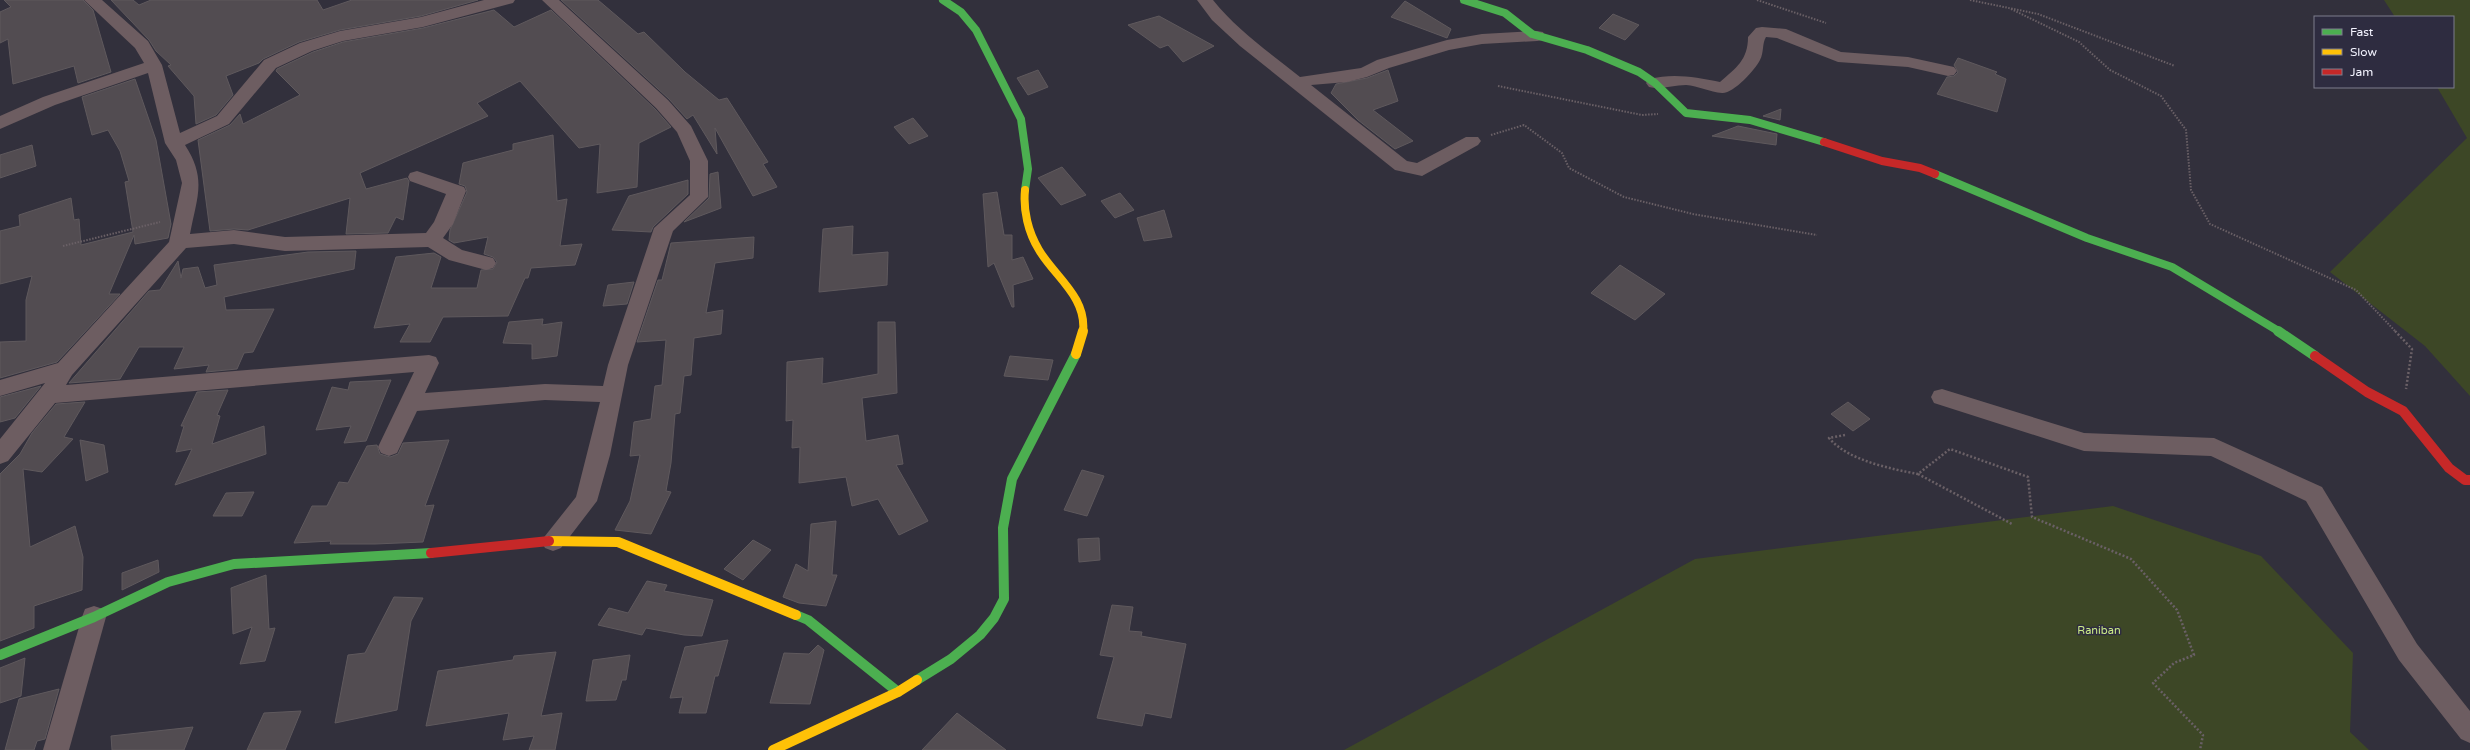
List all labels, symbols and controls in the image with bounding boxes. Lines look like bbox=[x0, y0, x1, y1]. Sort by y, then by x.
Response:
legend bbox=[2314, 16, 2454, 88]
text: Fast bbox=[2350, 25, 2374, 39]
text: Slow bbox=[2350, 45, 2377, 59]
text: Jam bbox=[2350, 65, 2373, 79]
park label: Raniban bbox=[2077, 624, 2121, 637]

